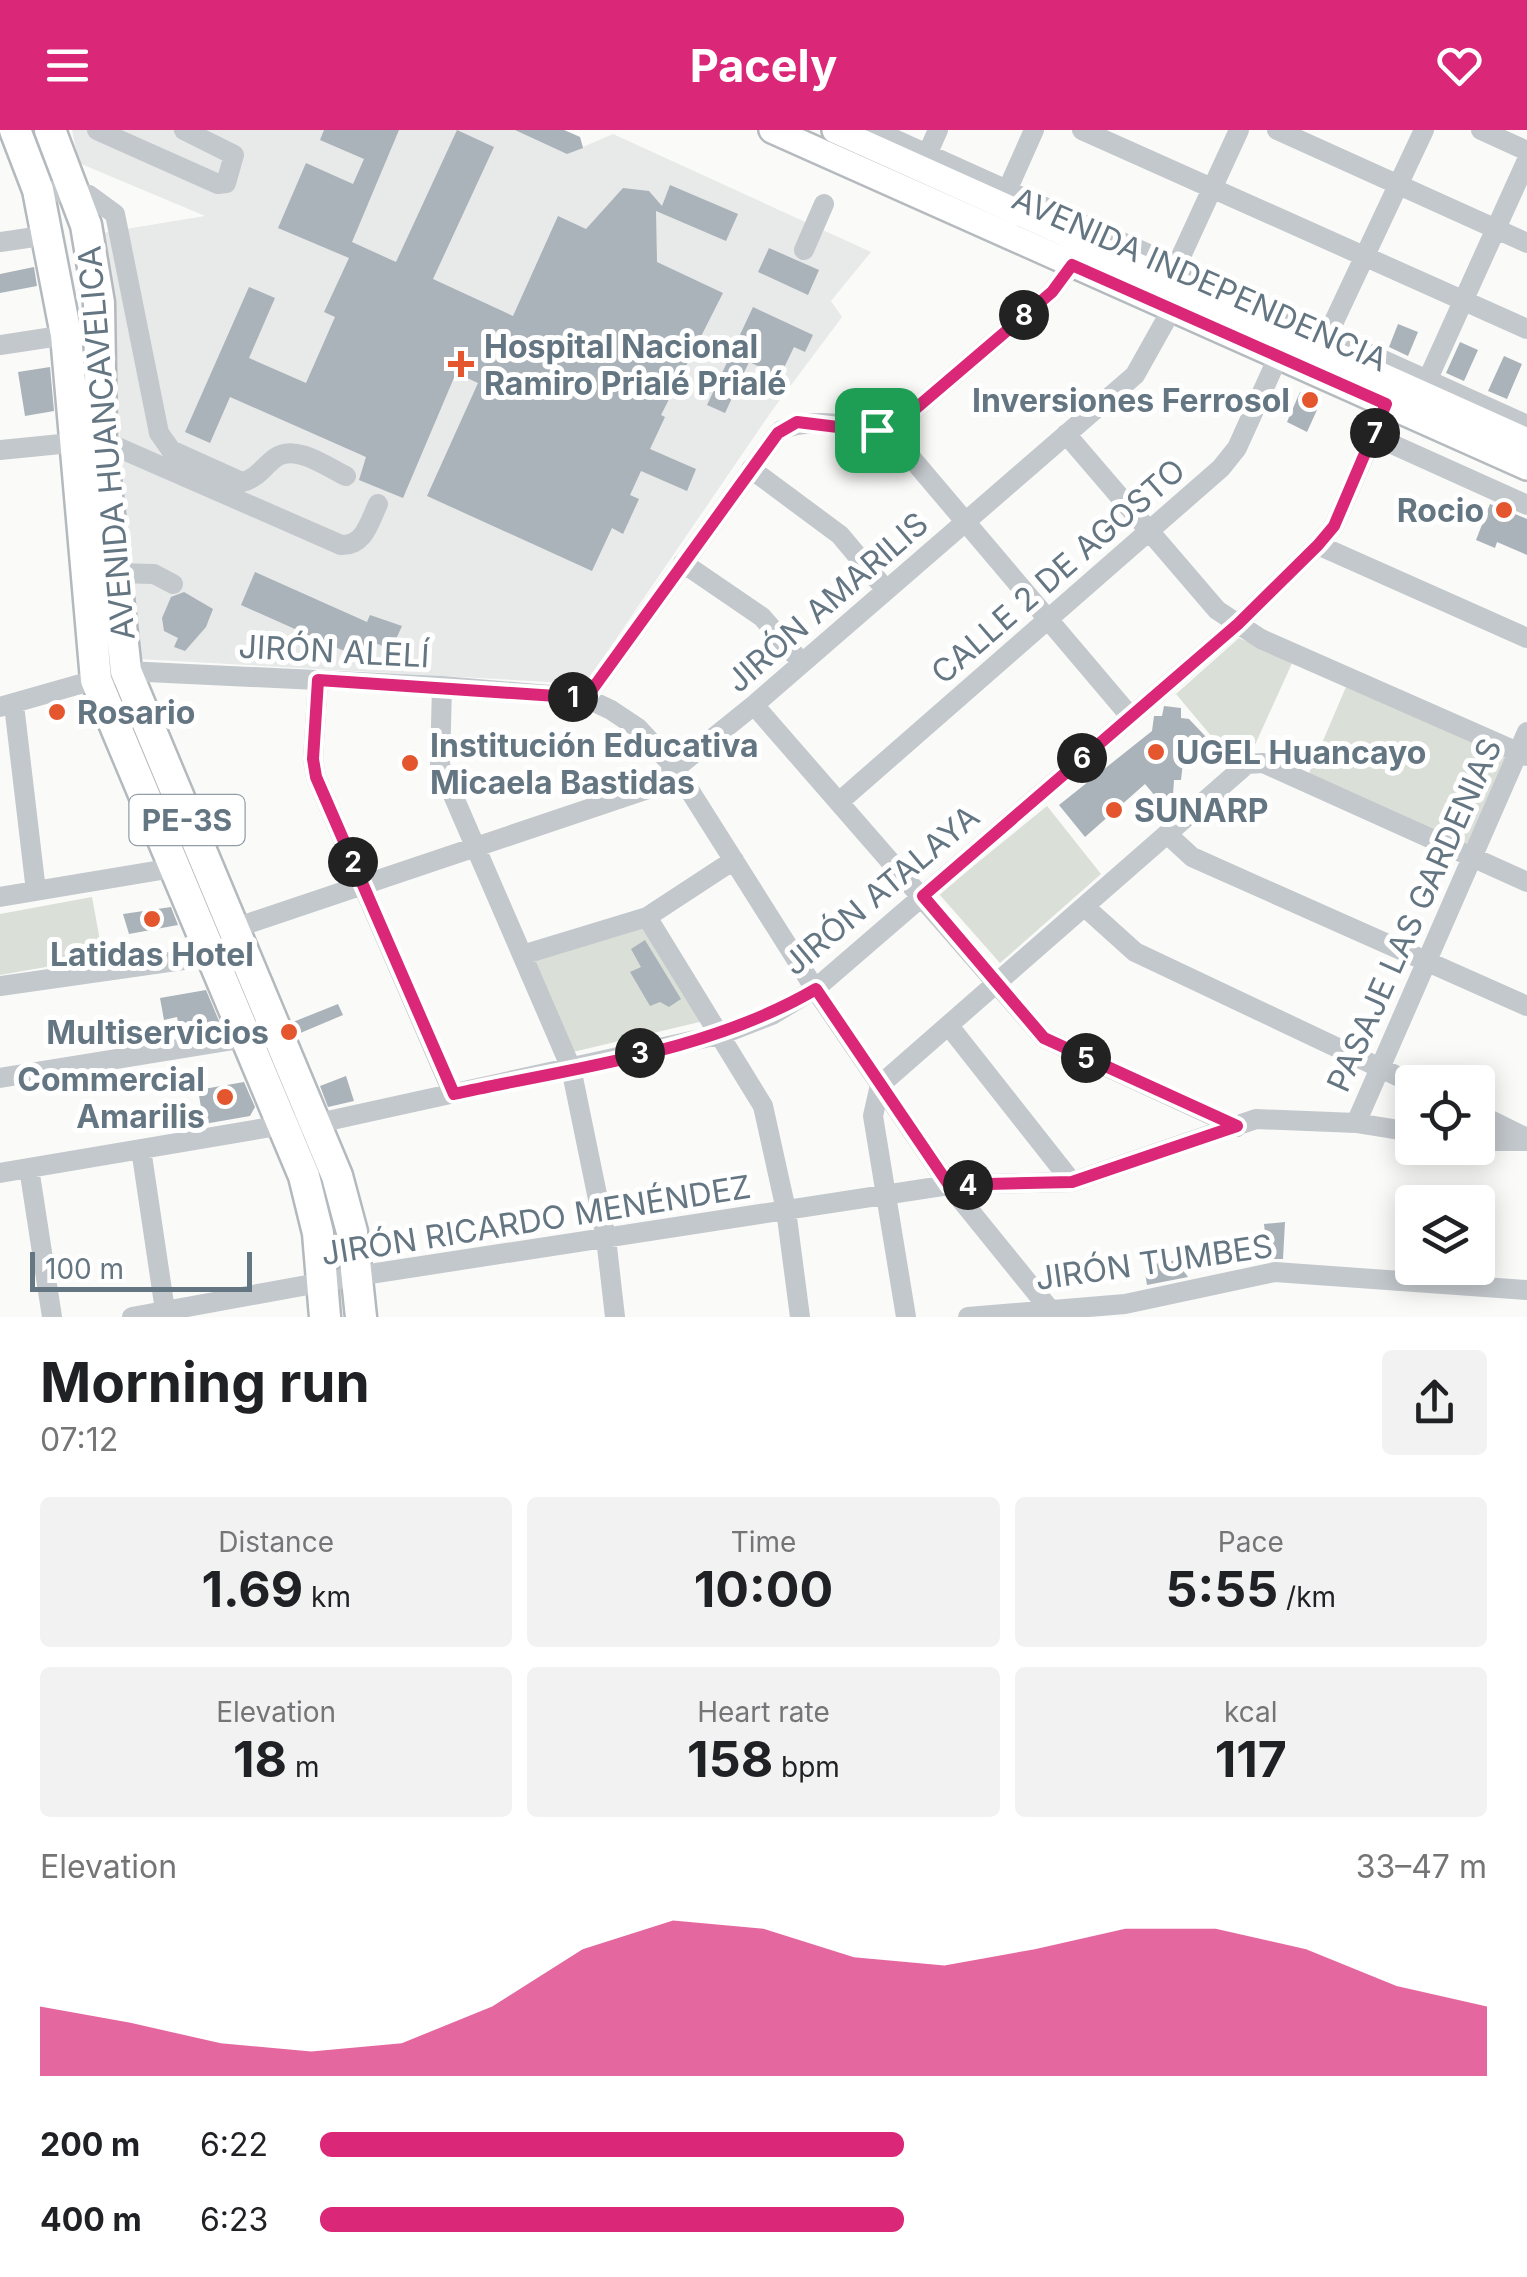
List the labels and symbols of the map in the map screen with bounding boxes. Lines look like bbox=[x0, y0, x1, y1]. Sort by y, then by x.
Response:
street label: AVENIDA INDEPENDENCIA bbox=[1006, 179, 1394, 379]
street label: AVENIDA HUANCAVELICA bbox=[69, 244, 143, 642]
pin: 8 bbox=[999, 290, 1049, 340]
place label: Hospital Nacional Ramiro Prialé Prialé bbox=[484, 327, 786, 403]
marker: Hospital Nacional Ramiro Prialé Prialé bbox=[448, 351, 474, 377]
place label: Inversiones Ferrosol bbox=[972, 381, 1290, 420]
pin bbox=[835, 388, 920, 473]
marker: Inversiones Ferrosol bbox=[1299, 389, 1321, 411]
pin: 7 bbox=[1350, 408, 1400, 458]
street label: CALLE 2 DE AGOSTO bbox=[923, 450, 1193, 692]
place label: Rocio bbox=[1397, 491, 1484, 530]
marker: Rocio bbox=[1493, 499, 1515, 521]
street label: JIRÓN AMARILIS bbox=[718, 504, 936, 700]
street label: JIRÓN ALELÍ bbox=[238, 627, 431, 675]
pin: 1 bbox=[548, 672, 598, 722]
place label: Rosario bbox=[77, 693, 195, 732]
marker: Rosario bbox=[46, 701, 68, 723]
place label: Institución Educativa Micaela Bastidas bbox=[430, 726, 759, 802]
street label: PASAJE LAS GARDENIAS bbox=[1318, 732, 1510, 1098]
pin: 6 bbox=[1057, 733, 1107, 783]
place label: UGEL Huancayo bbox=[1176, 733, 1426, 772]
marker: UGEL Huancayo bbox=[1145, 741, 1167, 763]
marker: Institución Educativa Micaela Bastidas bbox=[399, 752, 421, 774]
place label: SUNARP bbox=[1134, 791, 1268, 830]
road number: PE-3S bbox=[130, 795, 244, 845]
street label: JIRÓN ATALAYA bbox=[775, 797, 987, 983]
marker: SUNARP bbox=[1103, 799, 1125, 821]
pin: 2 bbox=[328, 837, 378, 887]
marker: Latidas Hotel bbox=[141, 908, 163, 930]
place label: Latidas Hotel bbox=[50, 935, 254, 974]
place label: Multiservicios bbox=[46, 1013, 269, 1052]
marker: Multiservicios bbox=[278, 1021, 300, 1043]
pin: 3 bbox=[615, 1028, 665, 1078]
pin: 5 bbox=[1061, 1033, 1111, 1083]
place label: Commercial Amarilis bbox=[17, 1060, 205, 1136]
marker: Commercial Amarilis bbox=[214, 1086, 236, 1108]
pin: 4 bbox=[943, 1160, 993, 1210]
street label: JIRÓN RICARDO MENÉNDEZ bbox=[318, 1167, 754, 1273]
street label: JIRÓN TUMBES bbox=[1033, 1226, 1275, 1298]
scale bar bbox=[30, 1247, 252, 1292]

